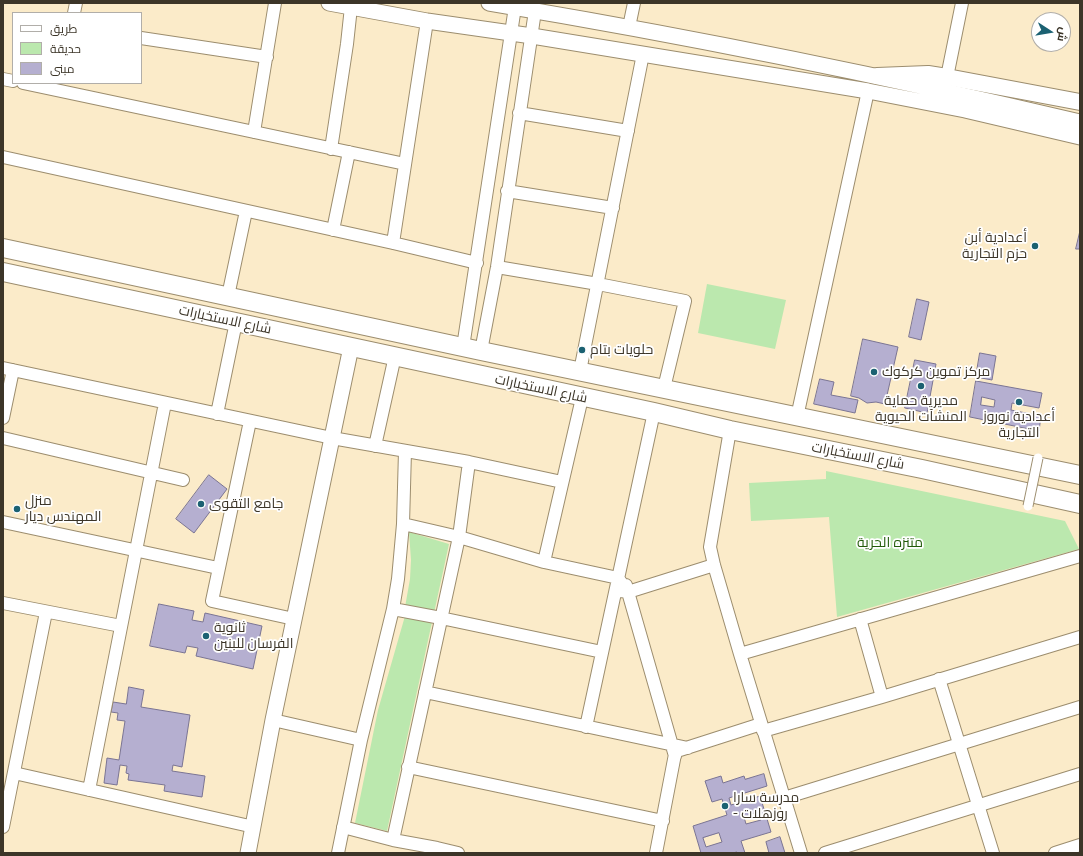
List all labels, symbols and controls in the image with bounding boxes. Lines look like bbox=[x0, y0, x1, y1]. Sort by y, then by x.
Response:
legend bbox=[12, 12, 142, 84]
north arrow bbox=[1031, 12, 1071, 52]
text: طريق bbox=[50, 22, 77, 36]
text: ش bbox=[1054, 26, 1070, 43]
text: حديقة bbox=[50, 42, 81, 56]
text: مبنى bbox=[50, 62, 75, 76]
place label: أعدادية أبن حزم التجارية bbox=[962, 230, 1027, 262]
marker: أعدادية أبن حزم التجارية bbox=[1030, 241, 1040, 251]
street label: شارع الاستخبارات bbox=[177, 302, 273, 338]
place label: حلويات بتام bbox=[590, 342, 653, 358]
marker: حلويات بتام bbox=[577, 345, 587, 355]
place label: مركز تموين كركوك bbox=[882, 364, 990, 380]
marker: مركز تموين كركوك bbox=[869, 367, 879, 377]
street label: شارع الاستخبارات bbox=[493, 371, 589, 407]
marker: مديرية حماية المنشآت الحيوية bbox=[916, 381, 926, 391]
place label: مديرية حماية المنشآت الحيوية bbox=[875, 393, 967, 426]
marker: أعدادية نوروز التجارية bbox=[1014, 397, 1024, 407]
place label: أعدادية نوروز التجارية bbox=[983, 409, 1055, 442]
street label: شارع الاستخبارات bbox=[810, 439, 906, 473]
place label: منزل المهندس ديار bbox=[25, 493, 102, 526]
place label: جامع التقوى bbox=[209, 496, 283, 512]
marker: جامع التقوى bbox=[196, 499, 206, 509]
marker: منزل المهندس ديار bbox=[12, 504, 22, 514]
park label: متنزه الحرية bbox=[857, 535, 923, 551]
place label: ثانوية الفرسان للبنين bbox=[214, 620, 293, 652]
marker: ثانوية الفرسان للبنين bbox=[201, 631, 211, 641]
place label: مدرسة سارا - روزهلات bbox=[733, 790, 799, 822]
marker: مدرسة سارا - روزهلات bbox=[720, 801, 730, 811]

